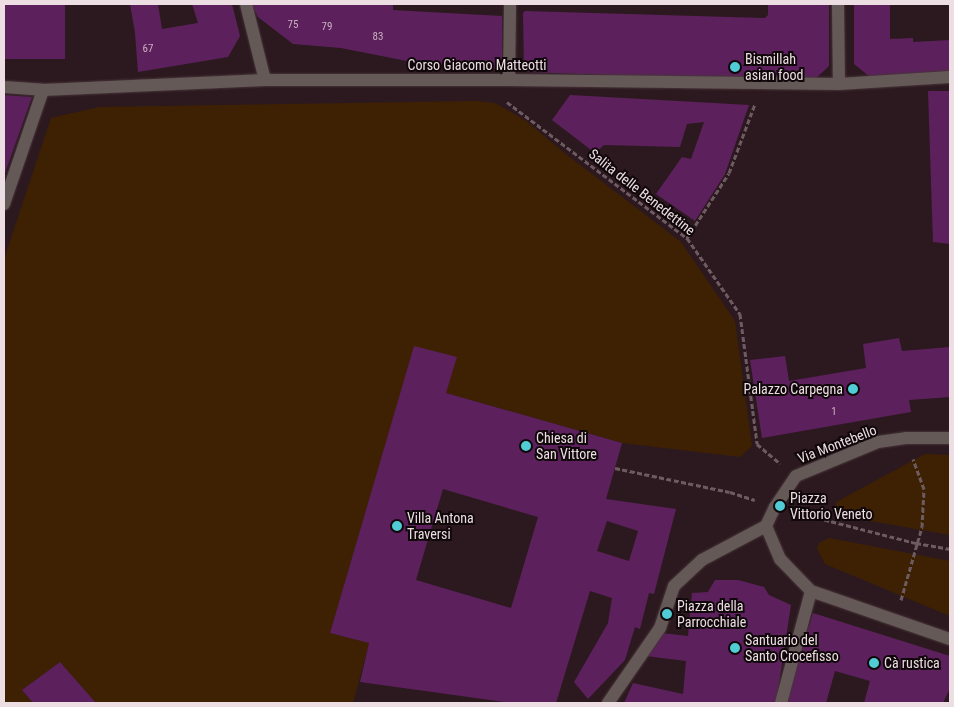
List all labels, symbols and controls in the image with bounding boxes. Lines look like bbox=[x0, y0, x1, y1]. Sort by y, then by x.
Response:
house number: 75 bbox=[288, 18, 298, 32]
house number: 79 bbox=[322, 20, 332, 34]
house number: 83 bbox=[373, 30, 383, 44]
house number: 67 bbox=[143, 42, 153, 56]
place label: Bismillah asian food bbox=[745, 51, 803, 84]
street label: Corso Giacomo Matteotti bbox=[408, 57, 546, 73]
marker: Bismillah asian food bbox=[729, 61, 741, 73]
street label: Salita delle Benedettine bbox=[586, 145, 698, 239]
place label: Palazzo Carpegna bbox=[744, 381, 843, 397]
marker: Palazzo Carpegna bbox=[847, 383, 859, 395]
house number: 1 bbox=[831, 405, 837, 419]
street label: Via Montebello bbox=[795, 421, 879, 467]
place label: Chiesa di San Vittore bbox=[536, 430, 597, 462]
marker: Chiesa di San Vittore bbox=[520, 440, 532, 452]
place label: Piazza Vittorio Veneto bbox=[790, 490, 872, 522]
marker: Piazza Vittorio Veneto bbox=[774, 500, 786, 512]
place label: Villa Antona Traversi bbox=[407, 510, 474, 542]
marker: Villa Antona Traversi bbox=[391, 520, 403, 532]
place label: Piazza della Parrocchiale bbox=[677, 598, 746, 630]
marker: Piazza della Parrocchiale bbox=[661, 608, 673, 620]
place label: Santuario del Santo Crocefisso bbox=[745, 632, 839, 664]
marker: Santuario del Santo Crocefisso bbox=[729, 642, 741, 654]
place label: Cà rustica bbox=[884, 655, 940, 671]
marker: Cà rustica bbox=[868, 657, 880, 669]

